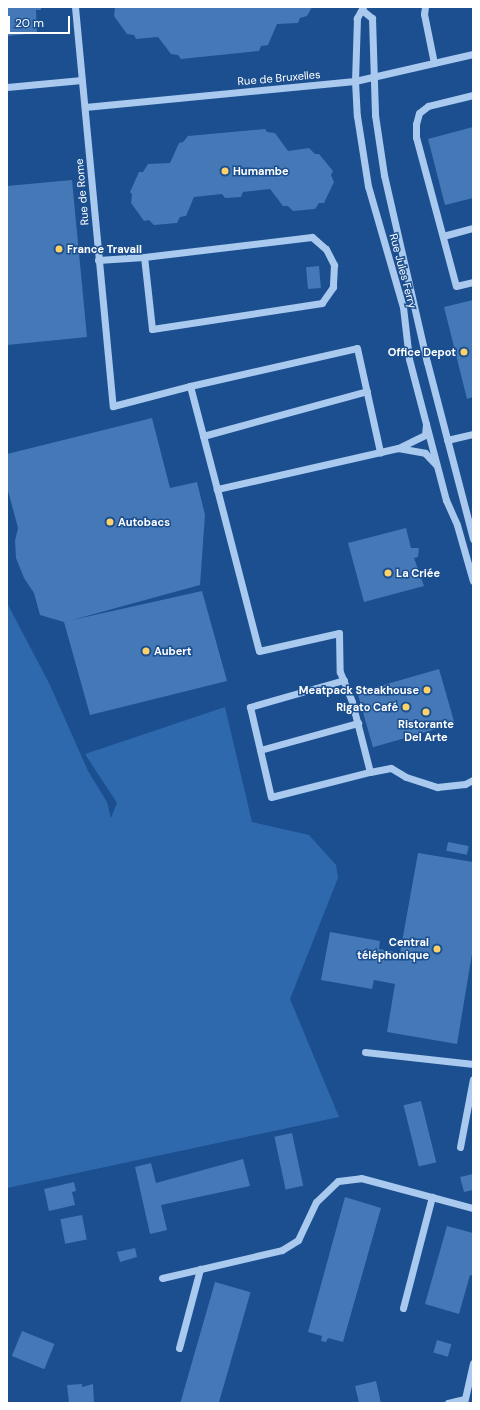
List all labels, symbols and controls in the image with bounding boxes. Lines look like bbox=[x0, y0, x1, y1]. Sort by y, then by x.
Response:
scale bar bbox=[10, 8, 72, 34]
text: 20 m bbox=[15, 15, 44, 31]
street label: Rue de Bruxelles bbox=[237, 68, 321, 88]
street label: Rue de Rome bbox=[73, 158, 91, 226]
place label: Humambe bbox=[233, 164, 289, 178]
marker: Humambe bbox=[220, 166, 230, 176]
street label: Rue Jules Ferry bbox=[387, 232, 419, 310]
place label: France Travail bbox=[67, 242, 142, 256]
marker: France Travail bbox=[54, 244, 64, 254]
place label: Office Depot bbox=[388, 345, 456, 359]
marker: Office Depot bbox=[459, 347, 469, 357]
place label: Autobacs bbox=[118, 515, 170, 529]
marker: Autobacs bbox=[105, 517, 115, 527]
place label: La Criée bbox=[396, 566, 440, 580]
marker: La Criée bbox=[383, 568, 393, 578]
place label: Aubert bbox=[154, 644, 192, 658]
marker: Aubert bbox=[141, 646, 151, 656]
place label: Meatpack Steakhouse bbox=[299, 683, 419, 697]
marker: Meatpack Steakhouse bbox=[422, 685, 432, 695]
place label: Rigato Café bbox=[336, 700, 398, 714]
marker: Rigato Café bbox=[401, 702, 411, 712]
marker: Ristorante Del Arte bbox=[421, 707, 431, 717]
place label: Ristorante Del Arte bbox=[398, 718, 454, 744]
place label: Central téléphonique bbox=[357, 936, 429, 962]
marker: Central téléphonique bbox=[432, 944, 442, 954]

